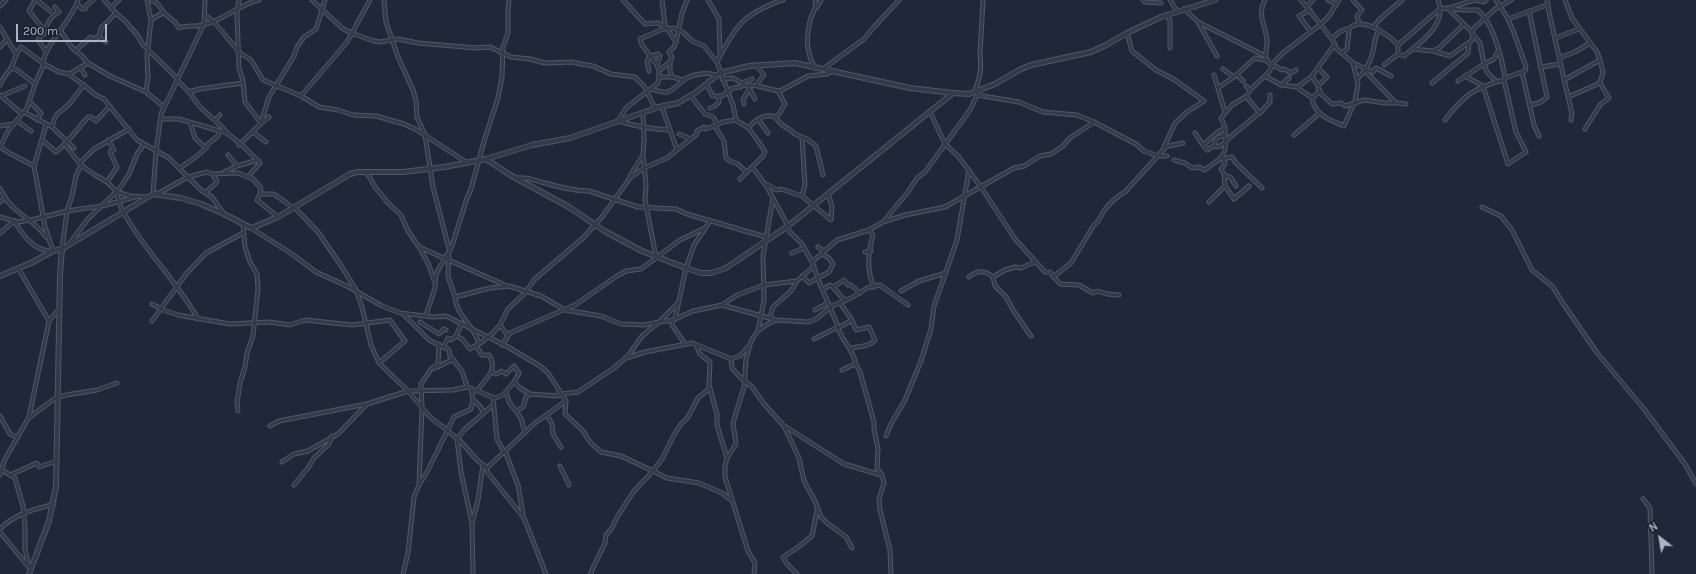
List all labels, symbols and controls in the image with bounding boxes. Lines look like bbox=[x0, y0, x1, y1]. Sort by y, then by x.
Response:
scale bar bbox=[18, 16, 109, 42]
text: 200 m bbox=[23, 24, 58, 38]
north arrow bbox=[1640, 518, 1680, 558]
text: N bbox=[1647, 520, 1660, 535]

